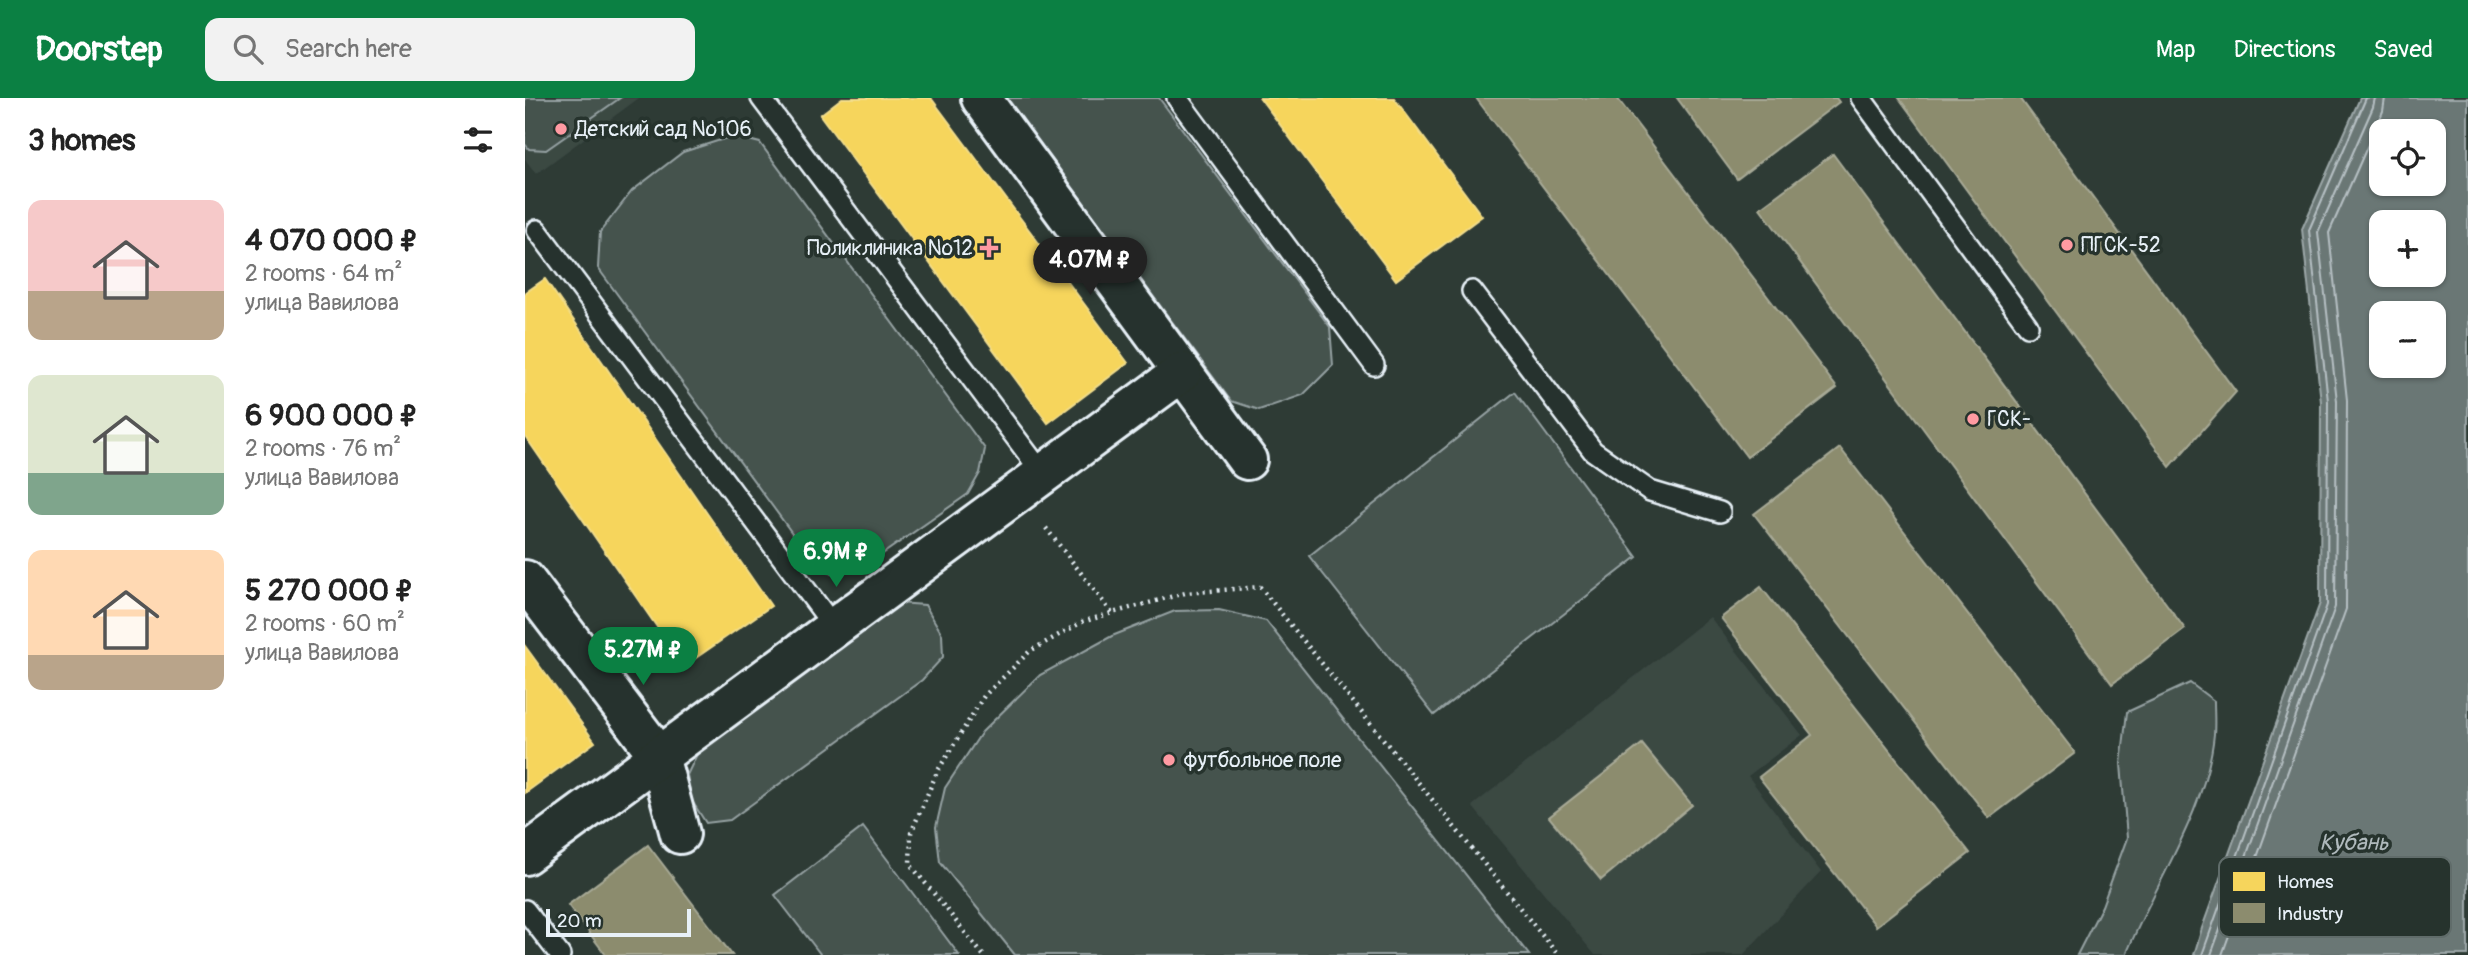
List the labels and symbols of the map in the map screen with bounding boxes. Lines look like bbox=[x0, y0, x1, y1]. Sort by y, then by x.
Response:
place label: Детский сад №106 bbox=[574, 116, 752, 143]
marker: Детский сад №106 bbox=[553, 121, 569, 137]
place label: ПГСК-52 bbox=[2081, 232, 2161, 259]
place label: Поликлиника №12 bbox=[807, 235, 973, 262]
marker: ПГСК-52 bbox=[2059, 237, 2075, 253]
marker: Поликлиника №12 bbox=[979, 238, 999, 258]
pin: 4.07M ₽ bbox=[1025, 238, 1155, 297]
place label: ГСК- bbox=[1987, 406, 2031, 433]
marker: ГСК- bbox=[1965, 411, 1981, 427]
pin: 6.9M ₽ bbox=[779, 530, 893, 589]
pin: 5.27M ₽ bbox=[578, 628, 708, 687]
place label: футбольное поле bbox=[1183, 747, 1342, 774]
marker: футбольное поле bbox=[1161, 752, 1177, 768]
water label: Кубань bbox=[2319, 828, 2389, 857]
legend bbox=[2219, 857, 2451, 937]
text: Homes bbox=[2277, 870, 2334, 894]
text: Industry bbox=[2277, 902, 2343, 926]
scale bar bbox=[546, 906, 691, 938]

